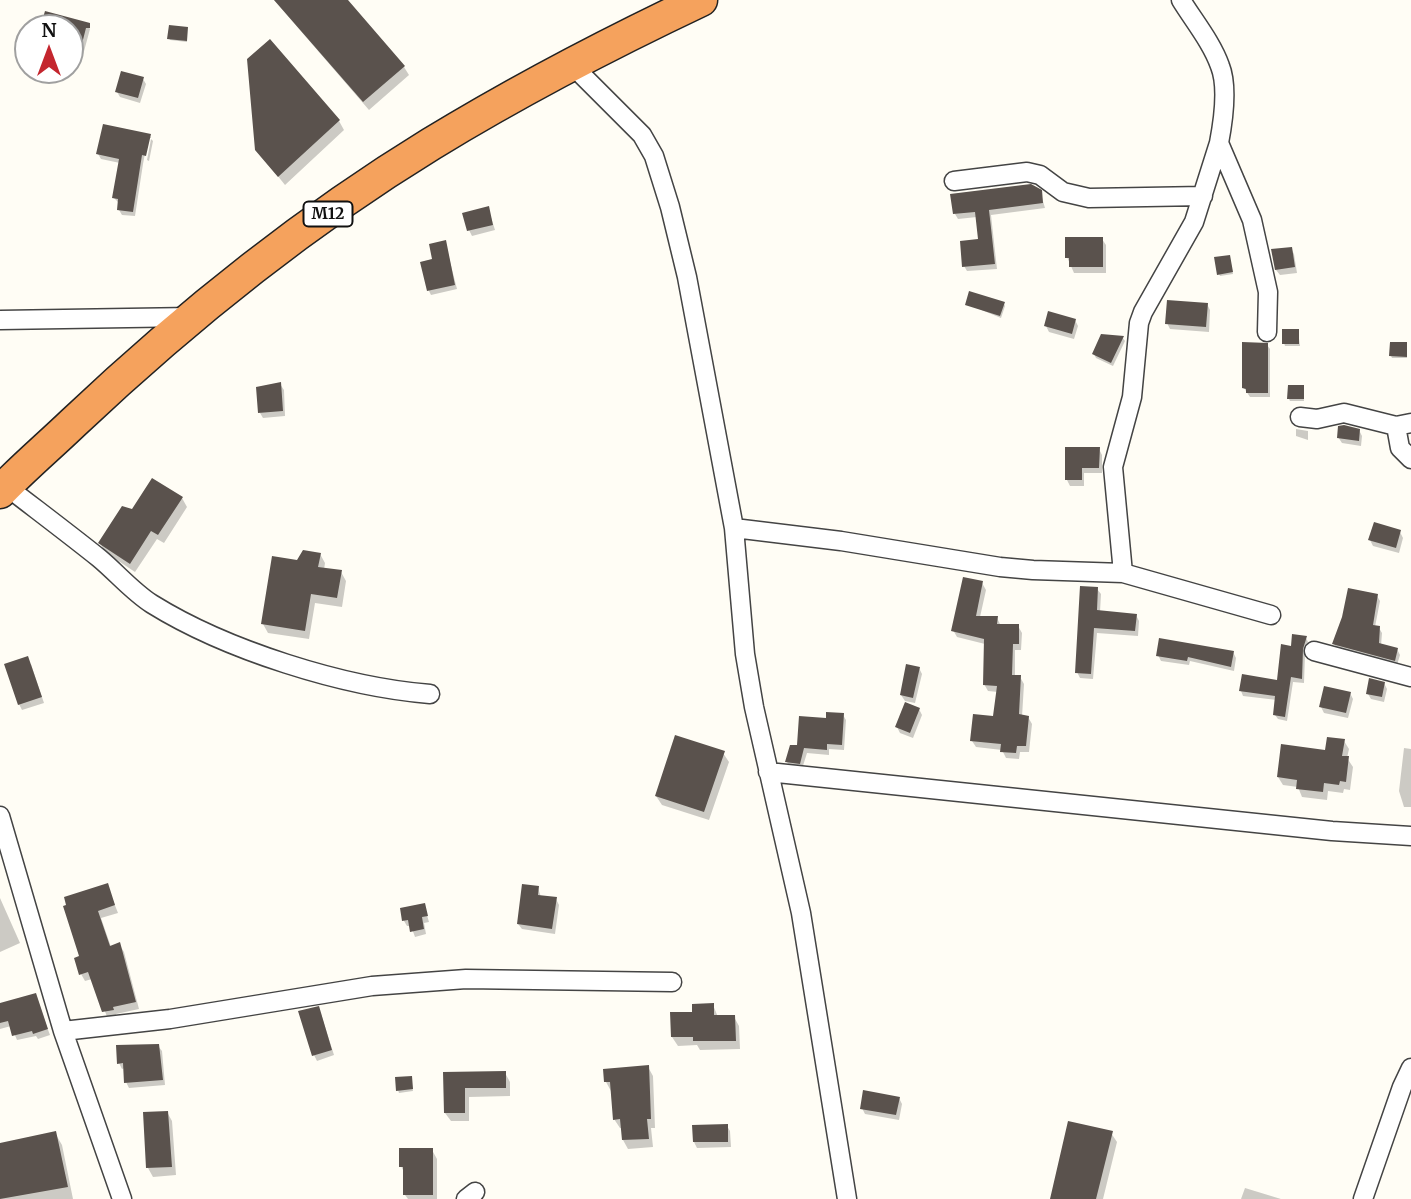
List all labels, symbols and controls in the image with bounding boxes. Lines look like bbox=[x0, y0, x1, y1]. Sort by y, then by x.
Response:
north arrow bbox=[14, 14, 84, 84]
text: N bbox=[41, 18, 57, 42]
road number: M12 bbox=[304, 202, 352, 227]

